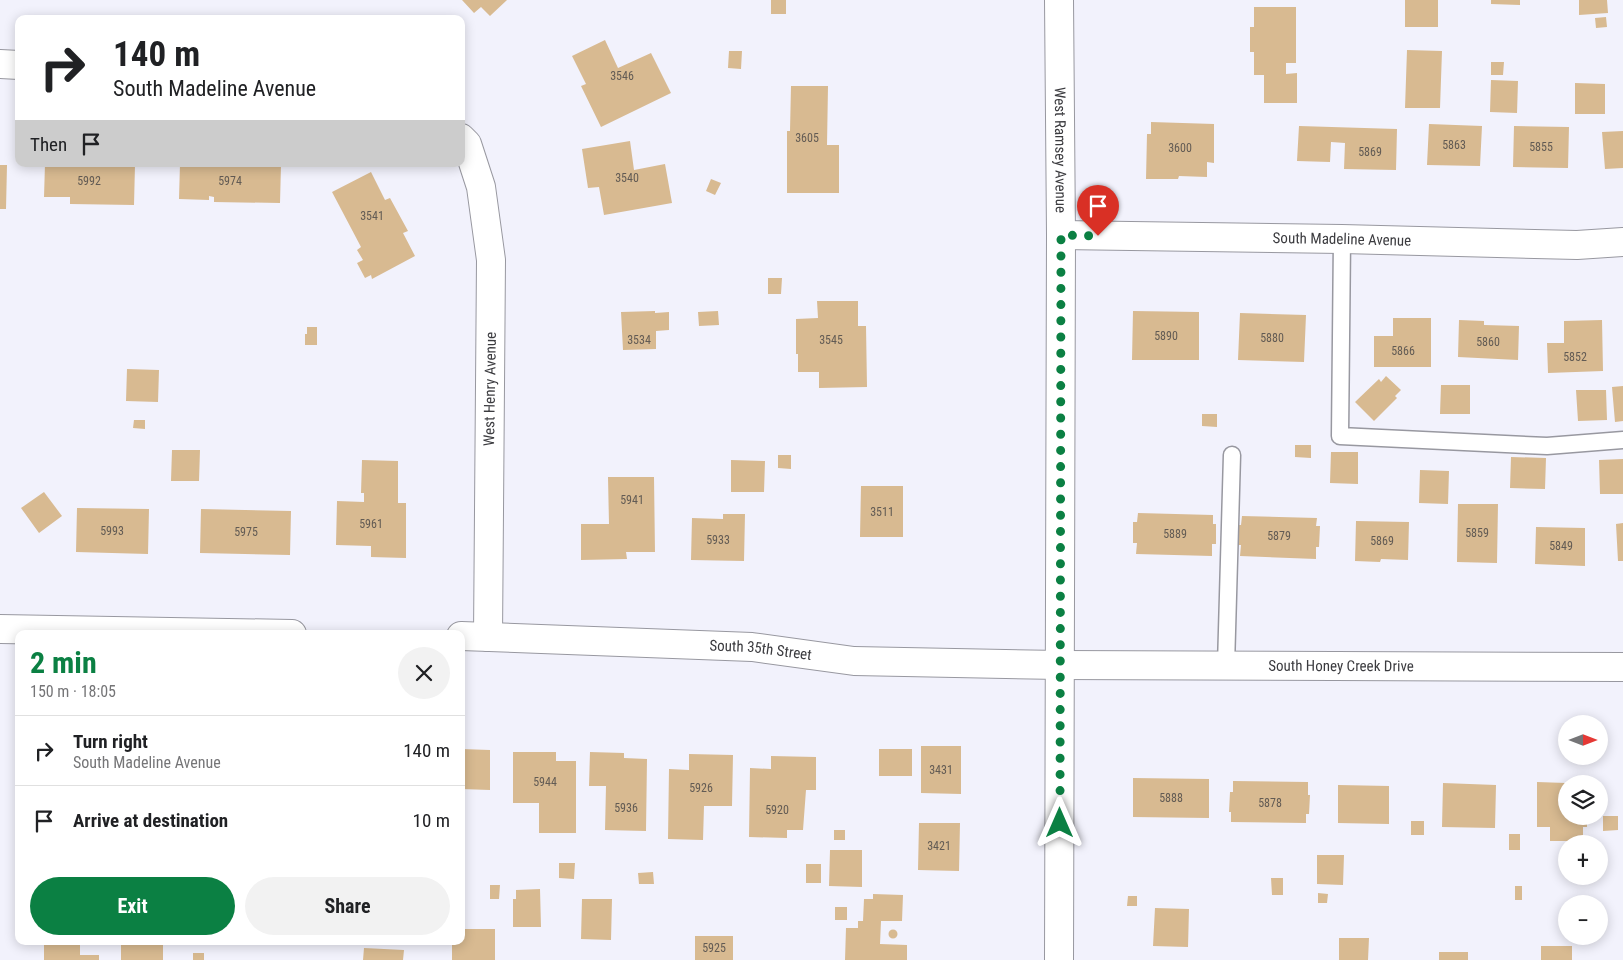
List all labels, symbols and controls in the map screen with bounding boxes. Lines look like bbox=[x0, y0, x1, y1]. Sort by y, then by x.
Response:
text: 140 m bbox=[113, 34, 200, 75]
icon: right bbox=[30, 35, 95, 100]
house number: 3546 bbox=[610, 69, 634, 83]
text: South Madeline Avenue bbox=[113, 76, 316, 101]
street label: West Ramsey Avenue bbox=[1051, 87, 1070, 213]
icon: arrive bbox=[77, 130, 105, 158]
house number: 3605 bbox=[795, 131, 819, 145]
text: Then bbox=[30, 133, 67, 156]
house number: 5863 bbox=[1442, 138, 1466, 152]
house number: 5855 bbox=[1529, 140, 1553, 154]
house number: 3600 bbox=[1168, 141, 1192, 155]
house number: 5869 bbox=[1358, 145, 1382, 159]
house number: 3540 bbox=[615, 171, 639, 185]
house number: 5992 bbox=[77, 174, 101, 188]
house number: 5974 bbox=[218, 174, 242, 188]
pin bbox=[1077, 185, 1119, 236]
icon: arrive bbox=[1084, 192, 1112, 220]
house number: 3541 bbox=[360, 209, 384, 223]
street label: South Madeline Avenue bbox=[1273, 229, 1411, 250]
house number: 5890 bbox=[1154, 329, 1178, 343]
house number: 5880 bbox=[1260, 331, 1284, 345]
street label: West Henry Avenue bbox=[480, 332, 500, 446]
house number: 3534 bbox=[627, 333, 651, 347]
house number: 3545 bbox=[819, 333, 843, 347]
house number: 5860 bbox=[1476, 335, 1500, 349]
house number: 5866 bbox=[1391, 344, 1415, 358]
house number: 5852 bbox=[1563, 350, 1587, 364]
house number: 5941 bbox=[620, 493, 644, 507]
house number: 3511 bbox=[870, 505, 894, 519]
house number: 5961 bbox=[359, 517, 383, 531]
house number: 5993 bbox=[100, 524, 124, 538]
house number: 5975 bbox=[234, 525, 258, 539]
house number: 5859 bbox=[1465, 526, 1489, 540]
house number: 5889 bbox=[1163, 527, 1187, 541]
house number: 5879 bbox=[1267, 529, 1291, 543]
house number: 5933 bbox=[706, 533, 730, 547]
house number: 5869 bbox=[1370, 534, 1394, 548]
house number: 5849 bbox=[1549, 539, 1573, 553]
street label: South 35th Street bbox=[709, 636, 813, 664]
text: 2 min bbox=[30, 645, 97, 680]
button: close bbox=[398, 647, 450, 699]
street label: South Honey Creek Drive bbox=[1268, 657, 1414, 675]
text: 150 m · 18:05 bbox=[30, 682, 116, 701]
north arrow bbox=[1558, 715, 1608, 765]
map controls bbox=[1558, 715, 1608, 945]
text: Turn right bbox=[73, 730, 148, 753]
icon: right bbox=[30, 737, 58, 765]
text: 140 m bbox=[403, 739, 450, 762]
text: South Madeline Avenue bbox=[73, 753, 221, 772]
house number: 3431 bbox=[929, 763, 953, 777]
house number: 5944 bbox=[533, 775, 557, 789]
button: layers bbox=[1558, 775, 1608, 825]
house number: 5926 bbox=[689, 781, 713, 795]
house number: 5888 bbox=[1159, 791, 1183, 805]
position arrow bbox=[1033, 796, 1085, 848]
house number: 5878 bbox=[1258, 796, 1282, 810]
house number: 5936 bbox=[614, 801, 638, 815]
house number: 5920 bbox=[765, 803, 789, 817]
icon: arrive bbox=[30, 807, 58, 835]
text: Arrive at destination bbox=[73, 809, 228, 832]
text: 10 m bbox=[413, 809, 450, 832]
button: + bbox=[1558, 835, 1608, 885]
house number: 3421 bbox=[927, 839, 951, 853]
button: Exit bbox=[30, 877, 235, 935]
button: Share bbox=[245, 877, 450, 935]
button: − bbox=[1558, 895, 1608, 945]
house number: 5925 bbox=[702, 941, 726, 955]

